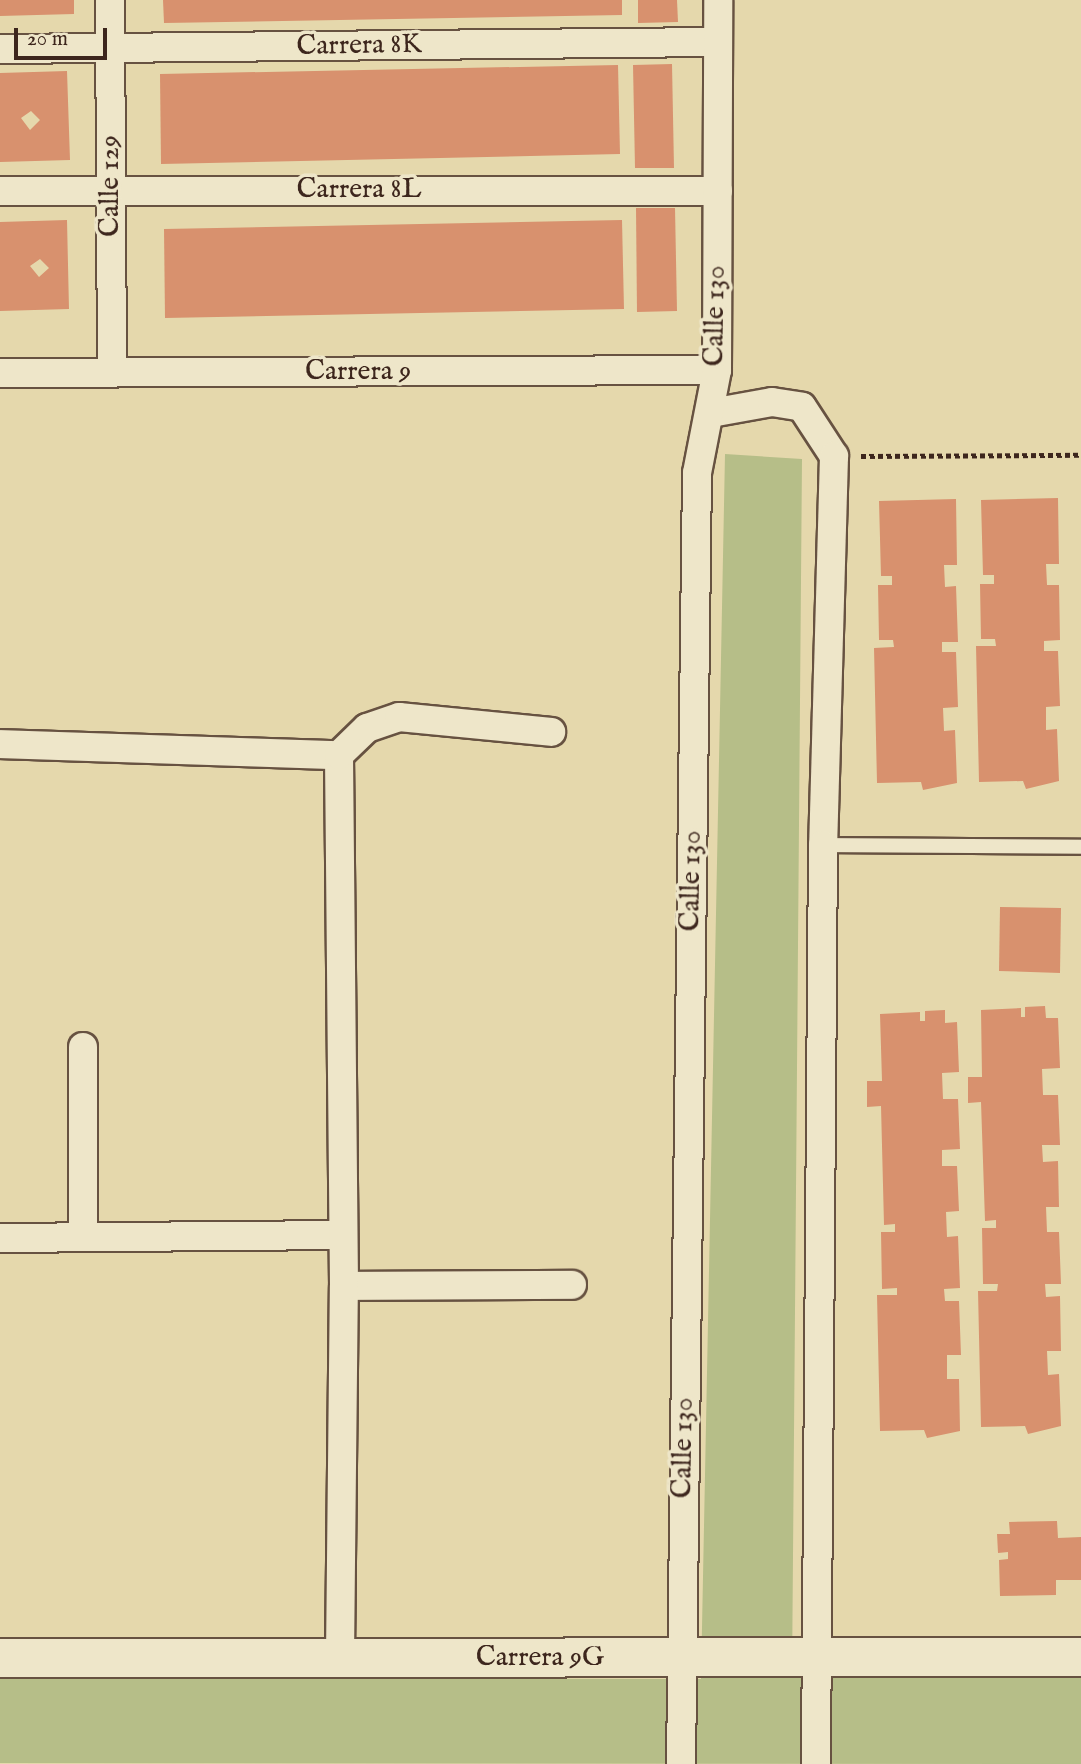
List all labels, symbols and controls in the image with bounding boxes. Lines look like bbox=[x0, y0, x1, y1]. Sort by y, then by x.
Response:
scale bar bbox=[18, 14, 110, 58]
text: 20 m bbox=[27, 26, 68, 53]
street label: Carrera 8K bbox=[296, 28, 422, 64]
street label: Calle 129 bbox=[94, 135, 128, 237]
street label: Carrera 8L bbox=[297, 173, 421, 207]
street label: Calle 130 bbox=[698, 265, 734, 367]
street label: Carrera 9 bbox=[305, 355, 411, 389]
street label: Calle 130 bbox=[674, 830, 710, 932]
street label: Calle 130 bbox=[666, 1397, 702, 1499]
street label: Carrera 9G bbox=[476, 1641, 604, 1675]

